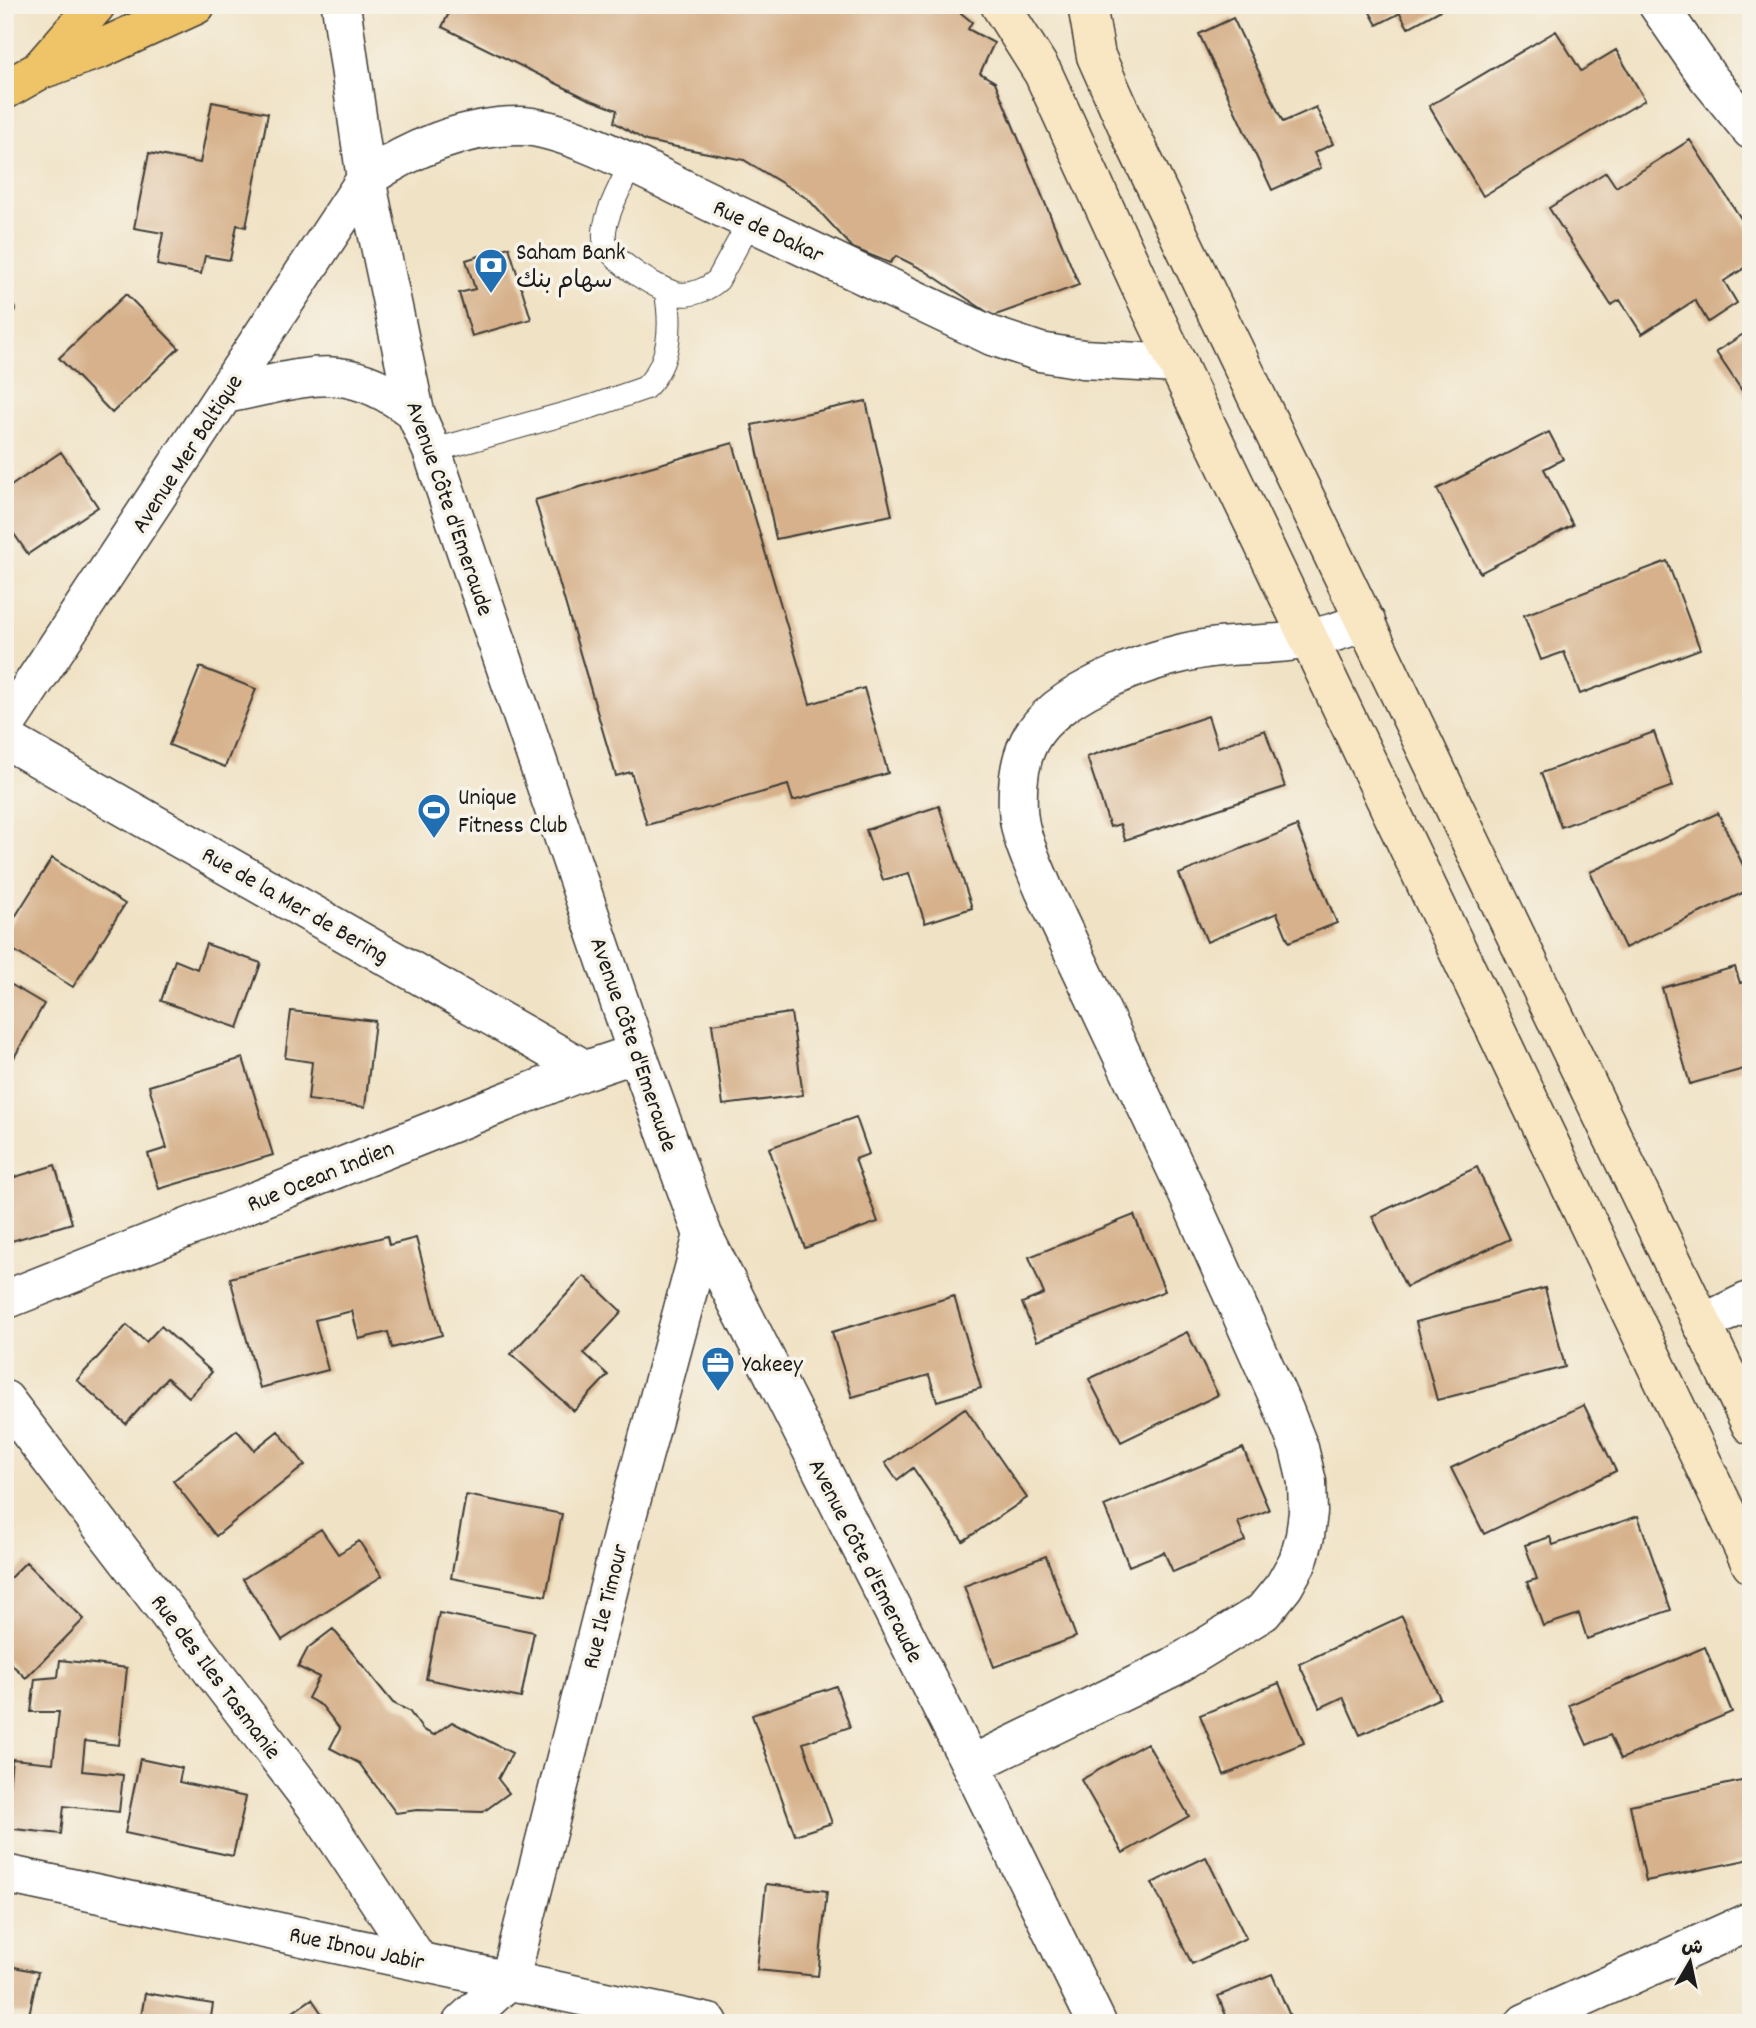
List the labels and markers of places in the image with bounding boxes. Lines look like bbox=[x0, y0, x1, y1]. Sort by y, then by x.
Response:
place label: Saham Bank سهام بنك bbox=[516, 237, 626, 299]
bank icon: Saham Bank سهام بنك bbox=[472, 246, 510, 295]
place label: Unique Fitness Club bbox=[458, 782, 568, 844]
sports icon: Unique Fitness Club bbox=[415, 791, 453, 840]
office icon: Yakeey bbox=[699, 1344, 737, 1393]
place label: Yakeey bbox=[742, 1349, 804, 1383]

